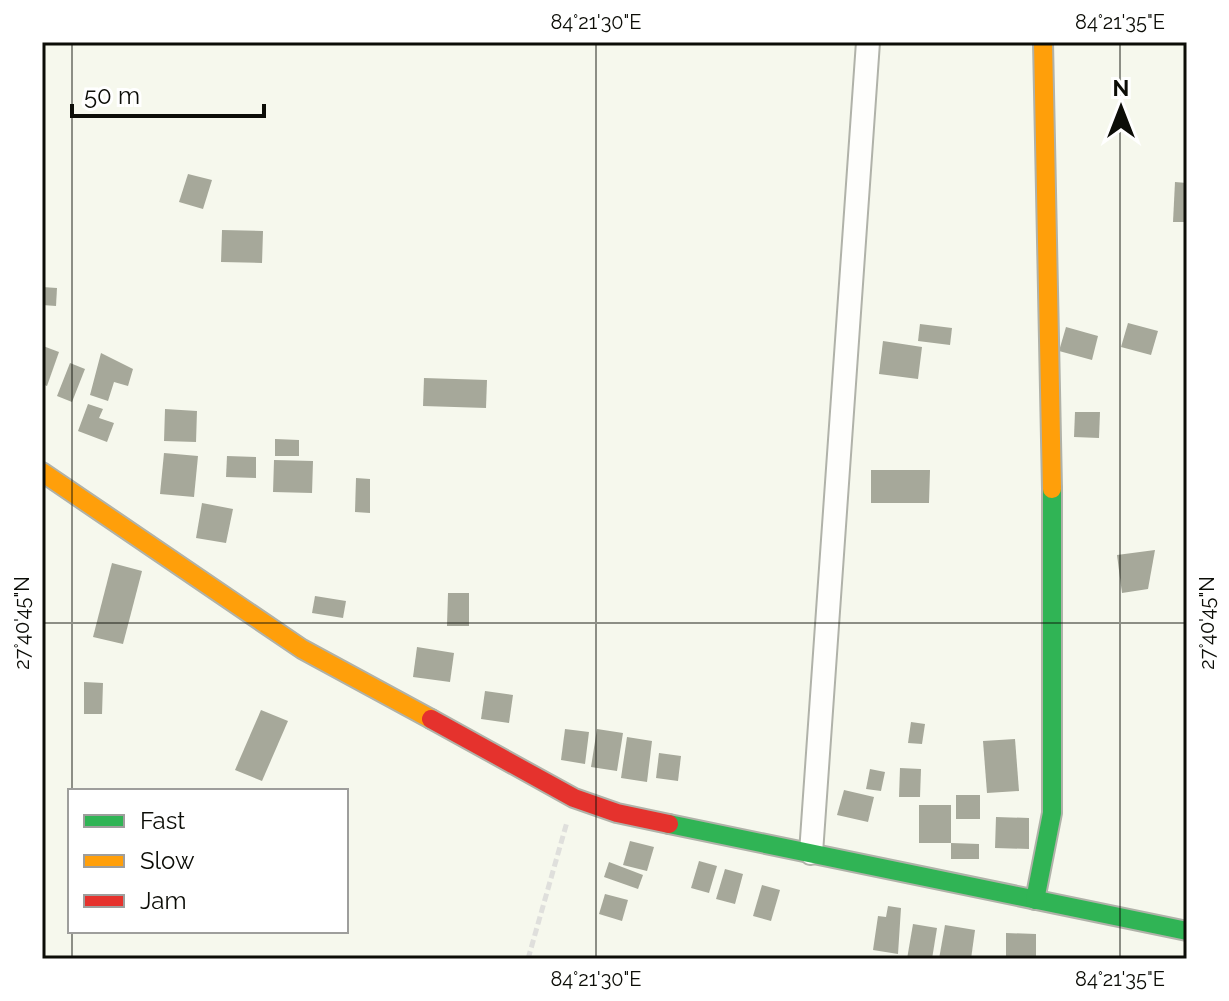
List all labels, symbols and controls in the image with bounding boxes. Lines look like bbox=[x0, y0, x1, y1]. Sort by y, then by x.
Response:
text: 84°21'30"E bbox=[550, 10, 642, 34]
text: 84°21'35"E bbox=[1075, 10, 1165, 34]
scale bar bbox=[72, 68, 264, 118]
north arrow bbox=[1081, 68, 1161, 148]
text: N bbox=[1113, 75, 1129, 101]
text: 50 m bbox=[84, 81, 140, 110]
text: 27°40'45"N bbox=[10, 576, 34, 670]
text: 27°40'45"N bbox=[1195, 576, 1219, 670]
legend bbox=[68, 789, 348, 933]
text: Fast bbox=[140, 806, 185, 835]
text: Slow bbox=[140, 846, 195, 875]
text: Jam bbox=[140, 886, 186, 915]
text: 84°21'30"E bbox=[550, 967, 642, 991]
text: 84°21'35"E bbox=[1075, 967, 1165, 991]

